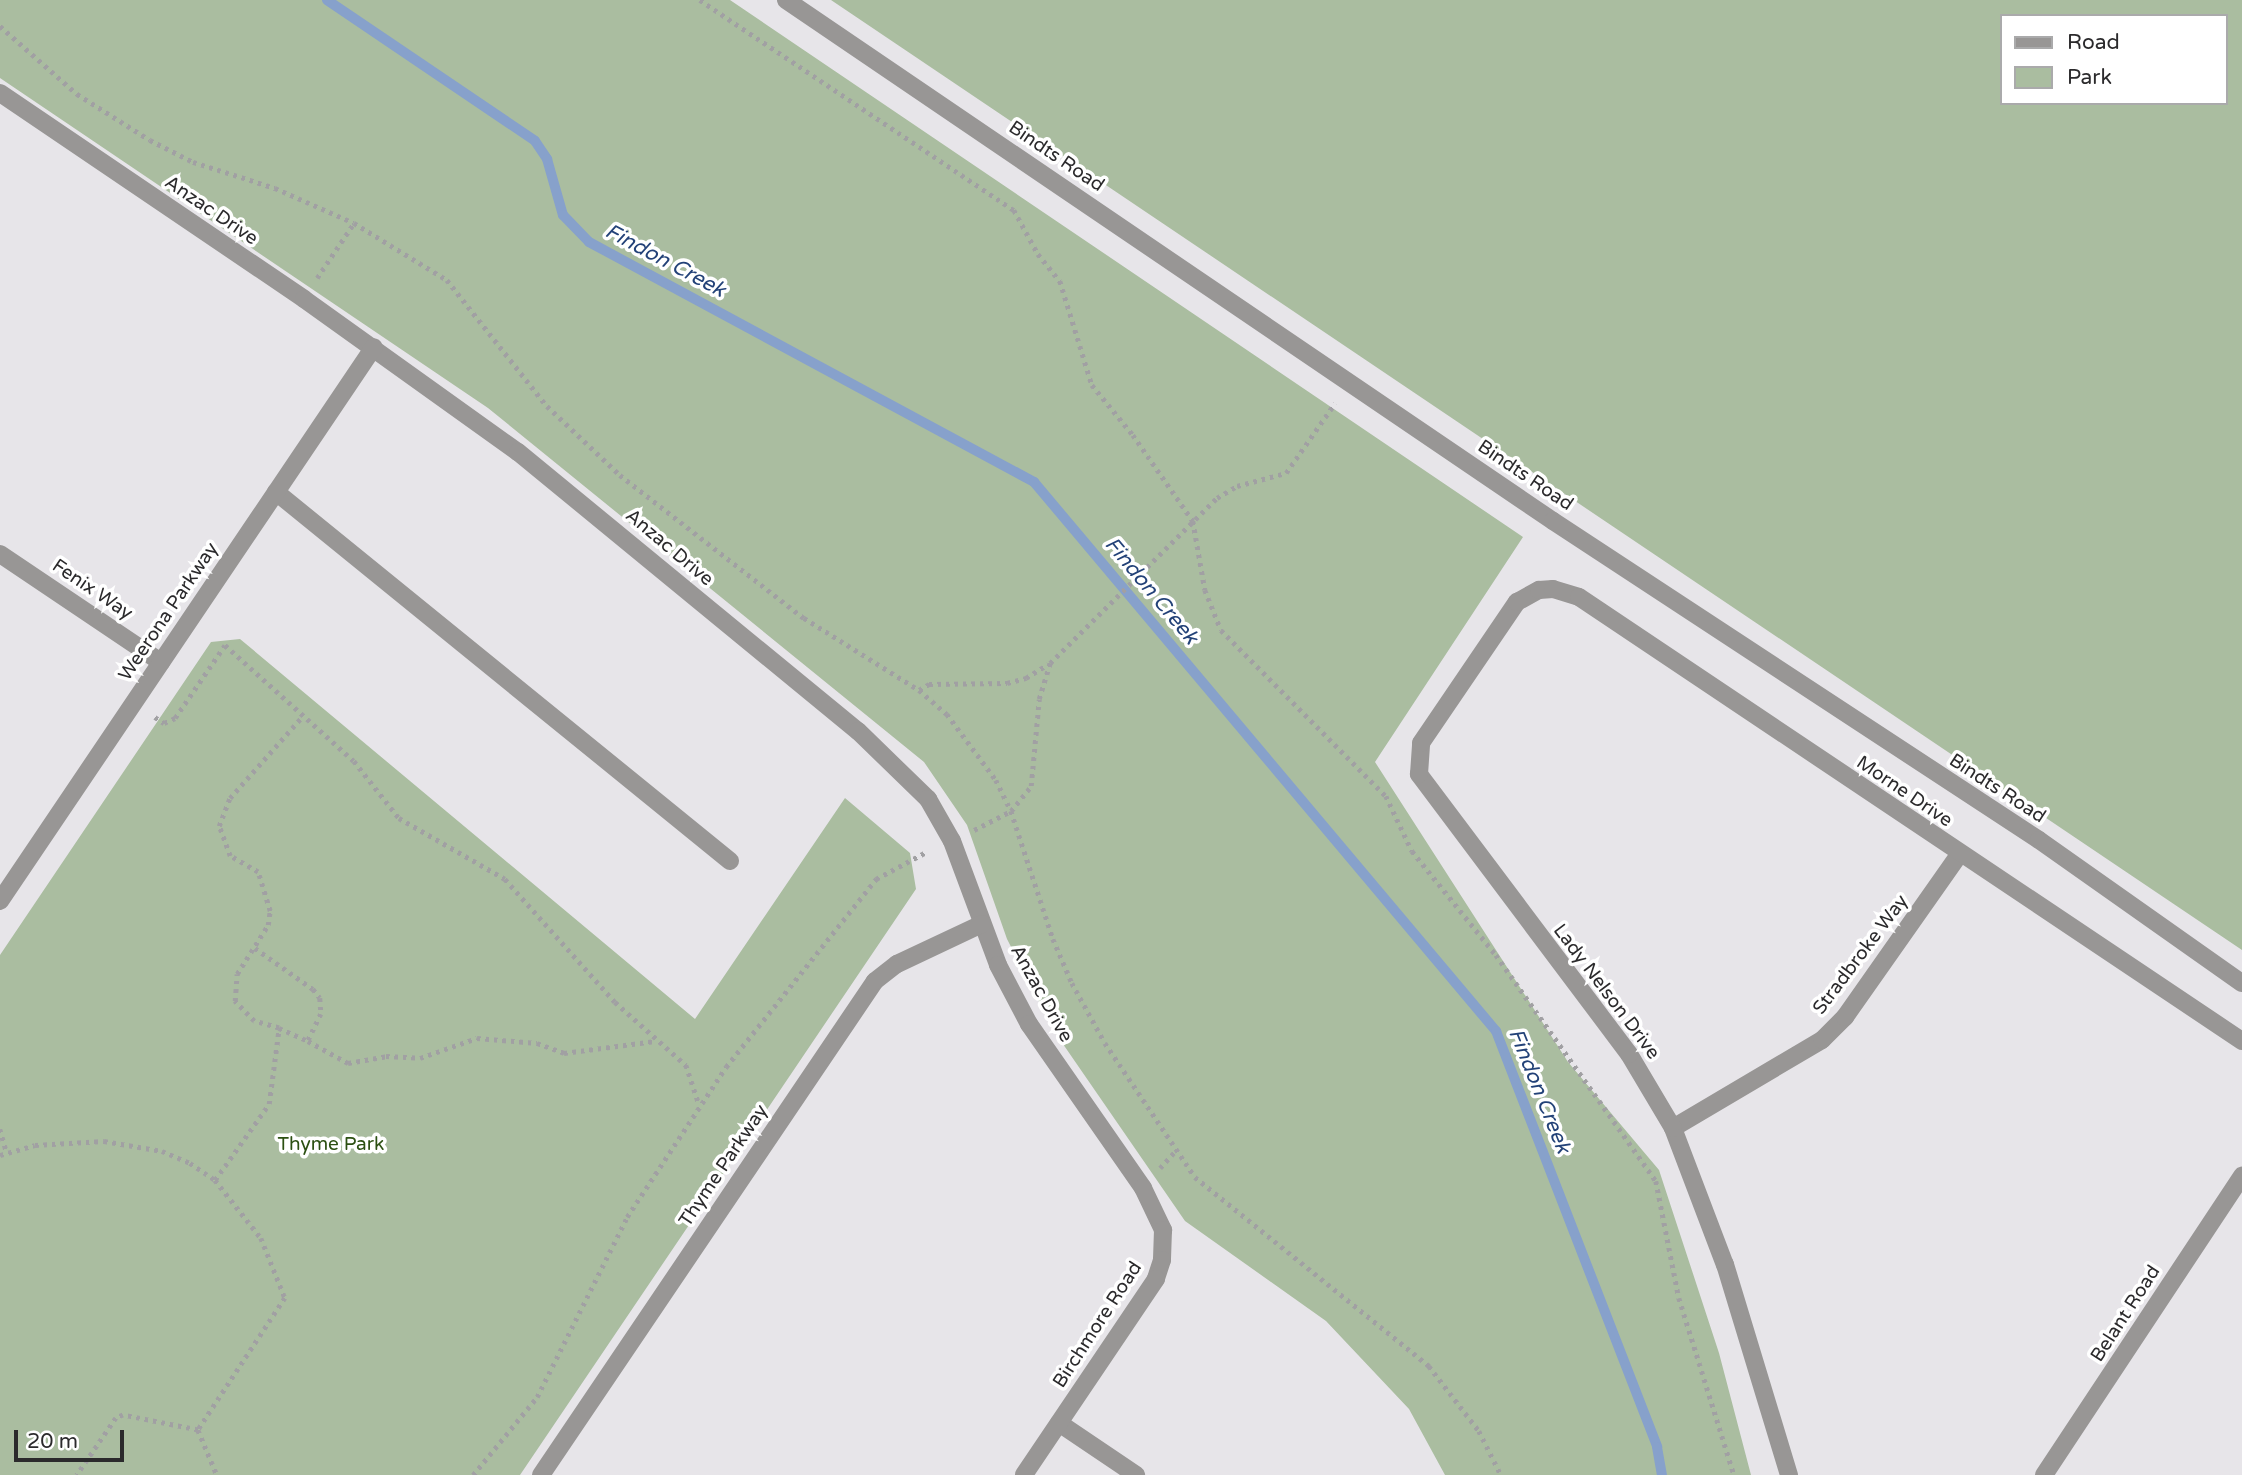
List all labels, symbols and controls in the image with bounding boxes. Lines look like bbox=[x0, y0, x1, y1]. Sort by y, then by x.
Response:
legend bbox=[2000, 14, 2228, 105]
text: Road bbox=[2067, 30, 2120, 55]
text: Park bbox=[2067, 65, 2112, 90]
street label: Bindts Road bbox=[1004, 117, 1108, 197]
street label: Anzac Drive bbox=[160, 171, 262, 251]
water label: Findon Creek bbox=[601, 219, 729, 303]
street label: Bindts Road bbox=[1473, 436, 1577, 516]
street label: Anzac Drive bbox=[620, 505, 718, 591]
water label: Findon Creek bbox=[1099, 532, 1203, 650]
street label: Weerona Parkway bbox=[114, 539, 224, 685]
street label: Fenix Way bbox=[47, 555, 137, 625]
street label: Bindts Road bbox=[1945, 749, 2049, 829]
street label: Morne Drive bbox=[1852, 752, 1956, 832]
street label: Stradbroke Way bbox=[1809, 891, 1913, 1019]
street label: Lady Nelson Drive bbox=[1548, 920, 1664, 1064]
street label: Anzac Drive bbox=[1005, 941, 1077, 1047]
water label: Findon Creek bbox=[1503, 1025, 1575, 1157]
street label: Thyme Parkway bbox=[675, 1101, 773, 1231]
park label: Thyme Park bbox=[278, 1134, 384, 1156]
street label: Birchmore Road bbox=[1049, 1258, 1147, 1392]
street label: Belant Road bbox=[2086, 1261, 2166, 1367]
scale bar bbox=[18, 1416, 128, 1460]
text: 20 m bbox=[27, 1429, 78, 1454]

